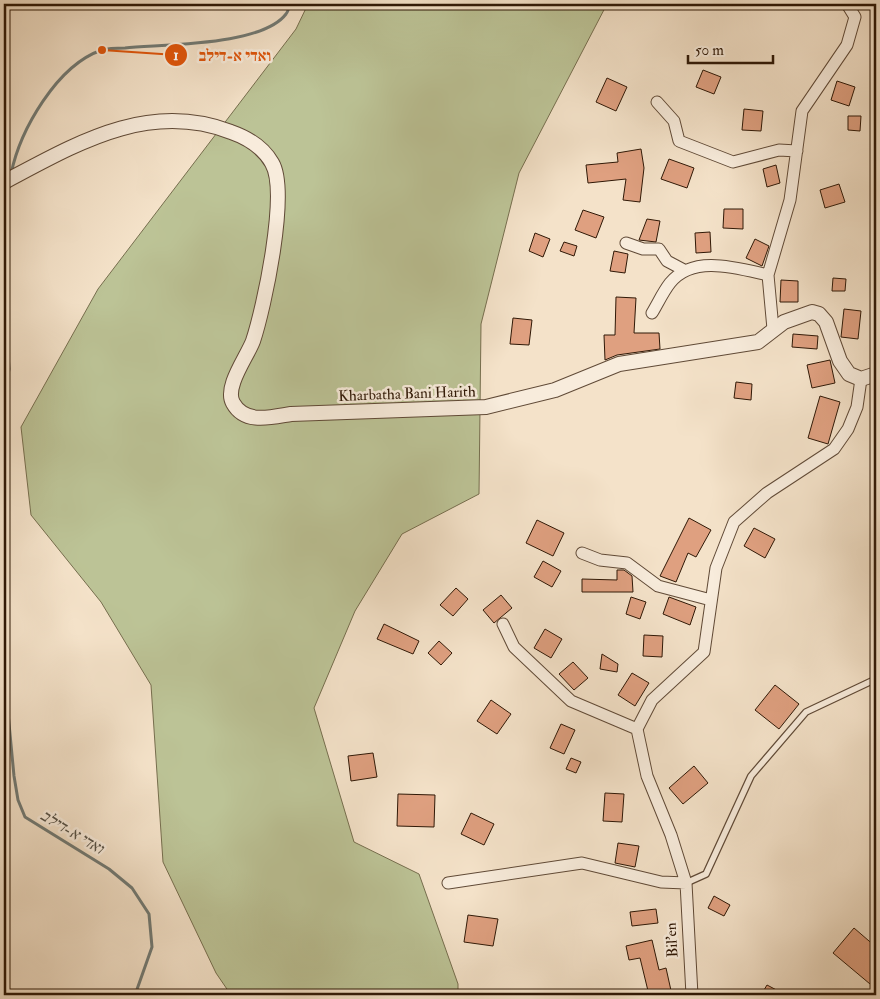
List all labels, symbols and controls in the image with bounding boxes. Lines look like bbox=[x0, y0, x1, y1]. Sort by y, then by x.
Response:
scale bar bbox=[688, 32, 772, 64]
callout: ואדי א-דילב bbox=[163, 40, 281, 71]
text: 50 m bbox=[695, 41, 724, 60]
text: 1 bbox=[173, 46, 179, 65]
text: ואדי א-דילב bbox=[198, 46, 272, 66]
street label: Kharbatha Bani Harith bbox=[338, 382, 476, 406]
water label: ואדי א-דילב bbox=[37, 805, 109, 859]
street label: Bil'en bbox=[662, 922, 682, 958]

